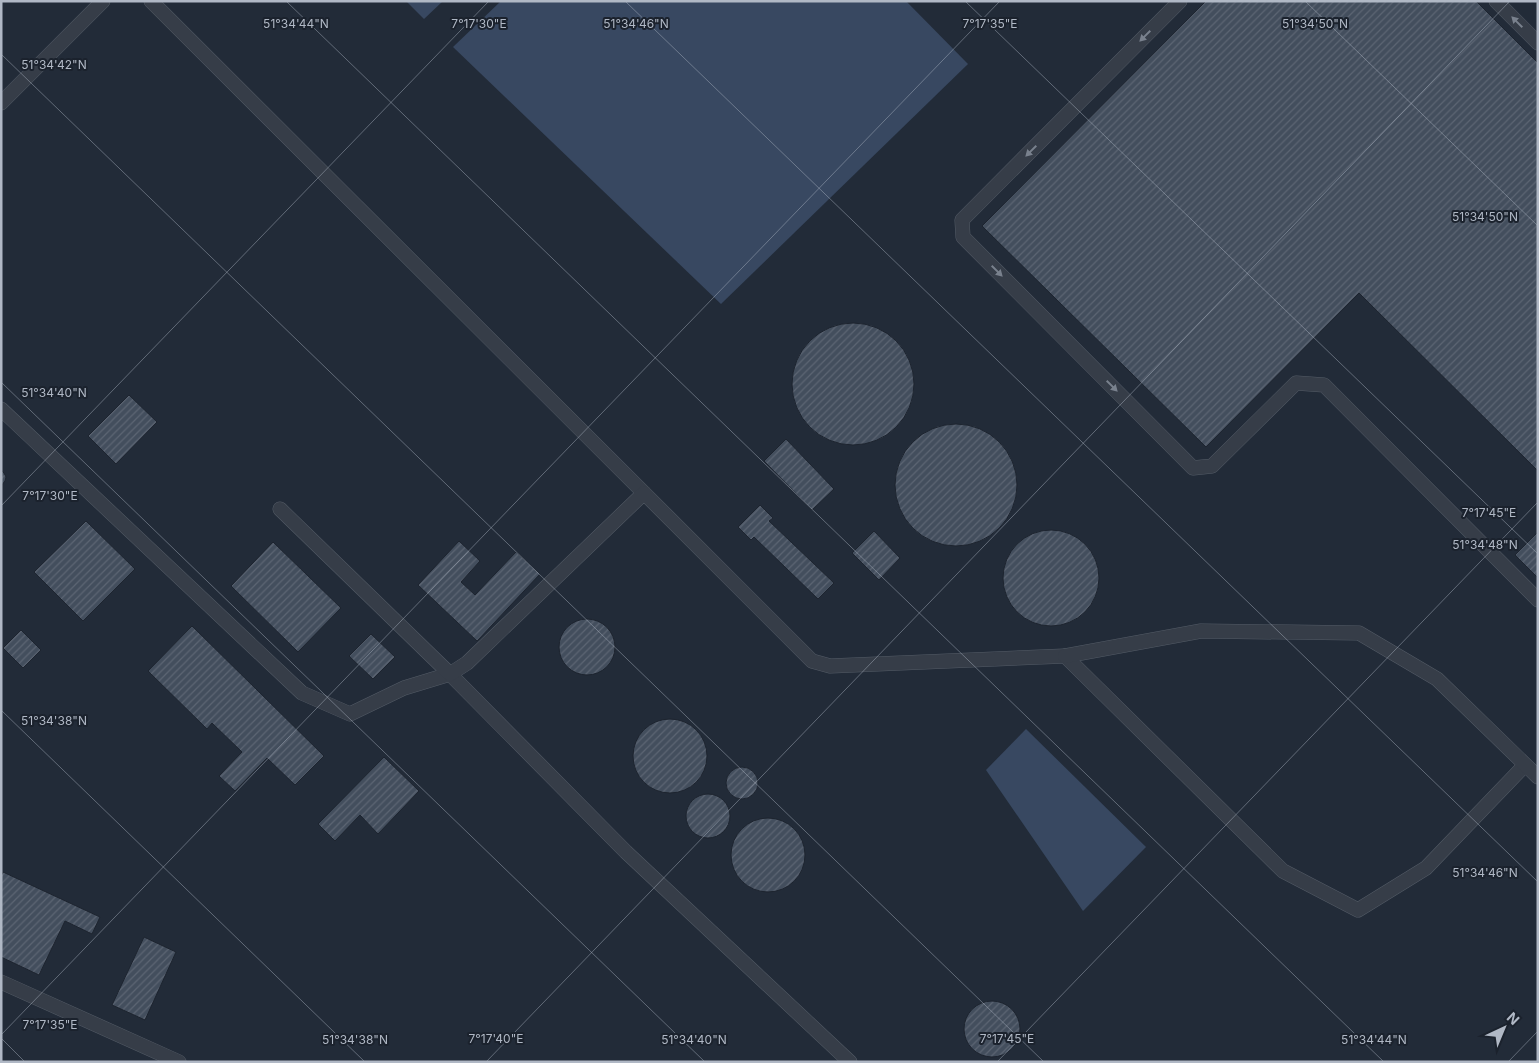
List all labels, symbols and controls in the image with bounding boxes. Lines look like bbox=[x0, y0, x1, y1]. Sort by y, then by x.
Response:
text: 51°34'44"N bbox=[263, 16, 329, 31]
text: 7°17'30"E bbox=[451, 16, 507, 31]
text: 51°34'46"N bbox=[603, 16, 669, 31]
text: 7°17'35"E bbox=[962, 16, 1018, 31]
text: 51°34'50"N bbox=[1282, 16, 1348, 31]
one-way arrow bbox=[1511, 16, 1523, 28]
one-way arrow bbox=[1139, 30, 1151, 42]
text: 51°34'42"N bbox=[21, 57, 87, 72]
one-way arrow bbox=[1025, 145, 1037, 157]
text: 51°34'50"N bbox=[1452, 209, 1518, 224]
one-way arrow bbox=[991, 265, 1003, 277]
one-way arrow bbox=[1106, 380, 1118, 392]
text: 51°34'40"N bbox=[21, 385, 87, 400]
text: 7°17'30"E bbox=[22, 488, 78, 503]
text: 7°17'45"E bbox=[1462, 505, 1516, 520]
text: 51°34'48"N bbox=[1452, 537, 1518, 552]
text: 51°34'38"N bbox=[21, 713, 87, 728]
text: 51°34'46"N bbox=[1452, 865, 1518, 880]
north arrow bbox=[1479, 1003, 1529, 1053]
text: N bbox=[1504, 1008, 1523, 1028]
text: 7°17'35"E bbox=[22, 1017, 78, 1032]
text: 7°17'40"E bbox=[469, 1031, 523, 1046]
text: 7°17'45"E bbox=[980, 1031, 1034, 1046]
text: 51°34'38"N bbox=[322, 1032, 388, 1047]
text: 51°34'40"N bbox=[661, 1032, 727, 1047]
text: 51°34'44"N bbox=[1341, 1032, 1407, 1047]

